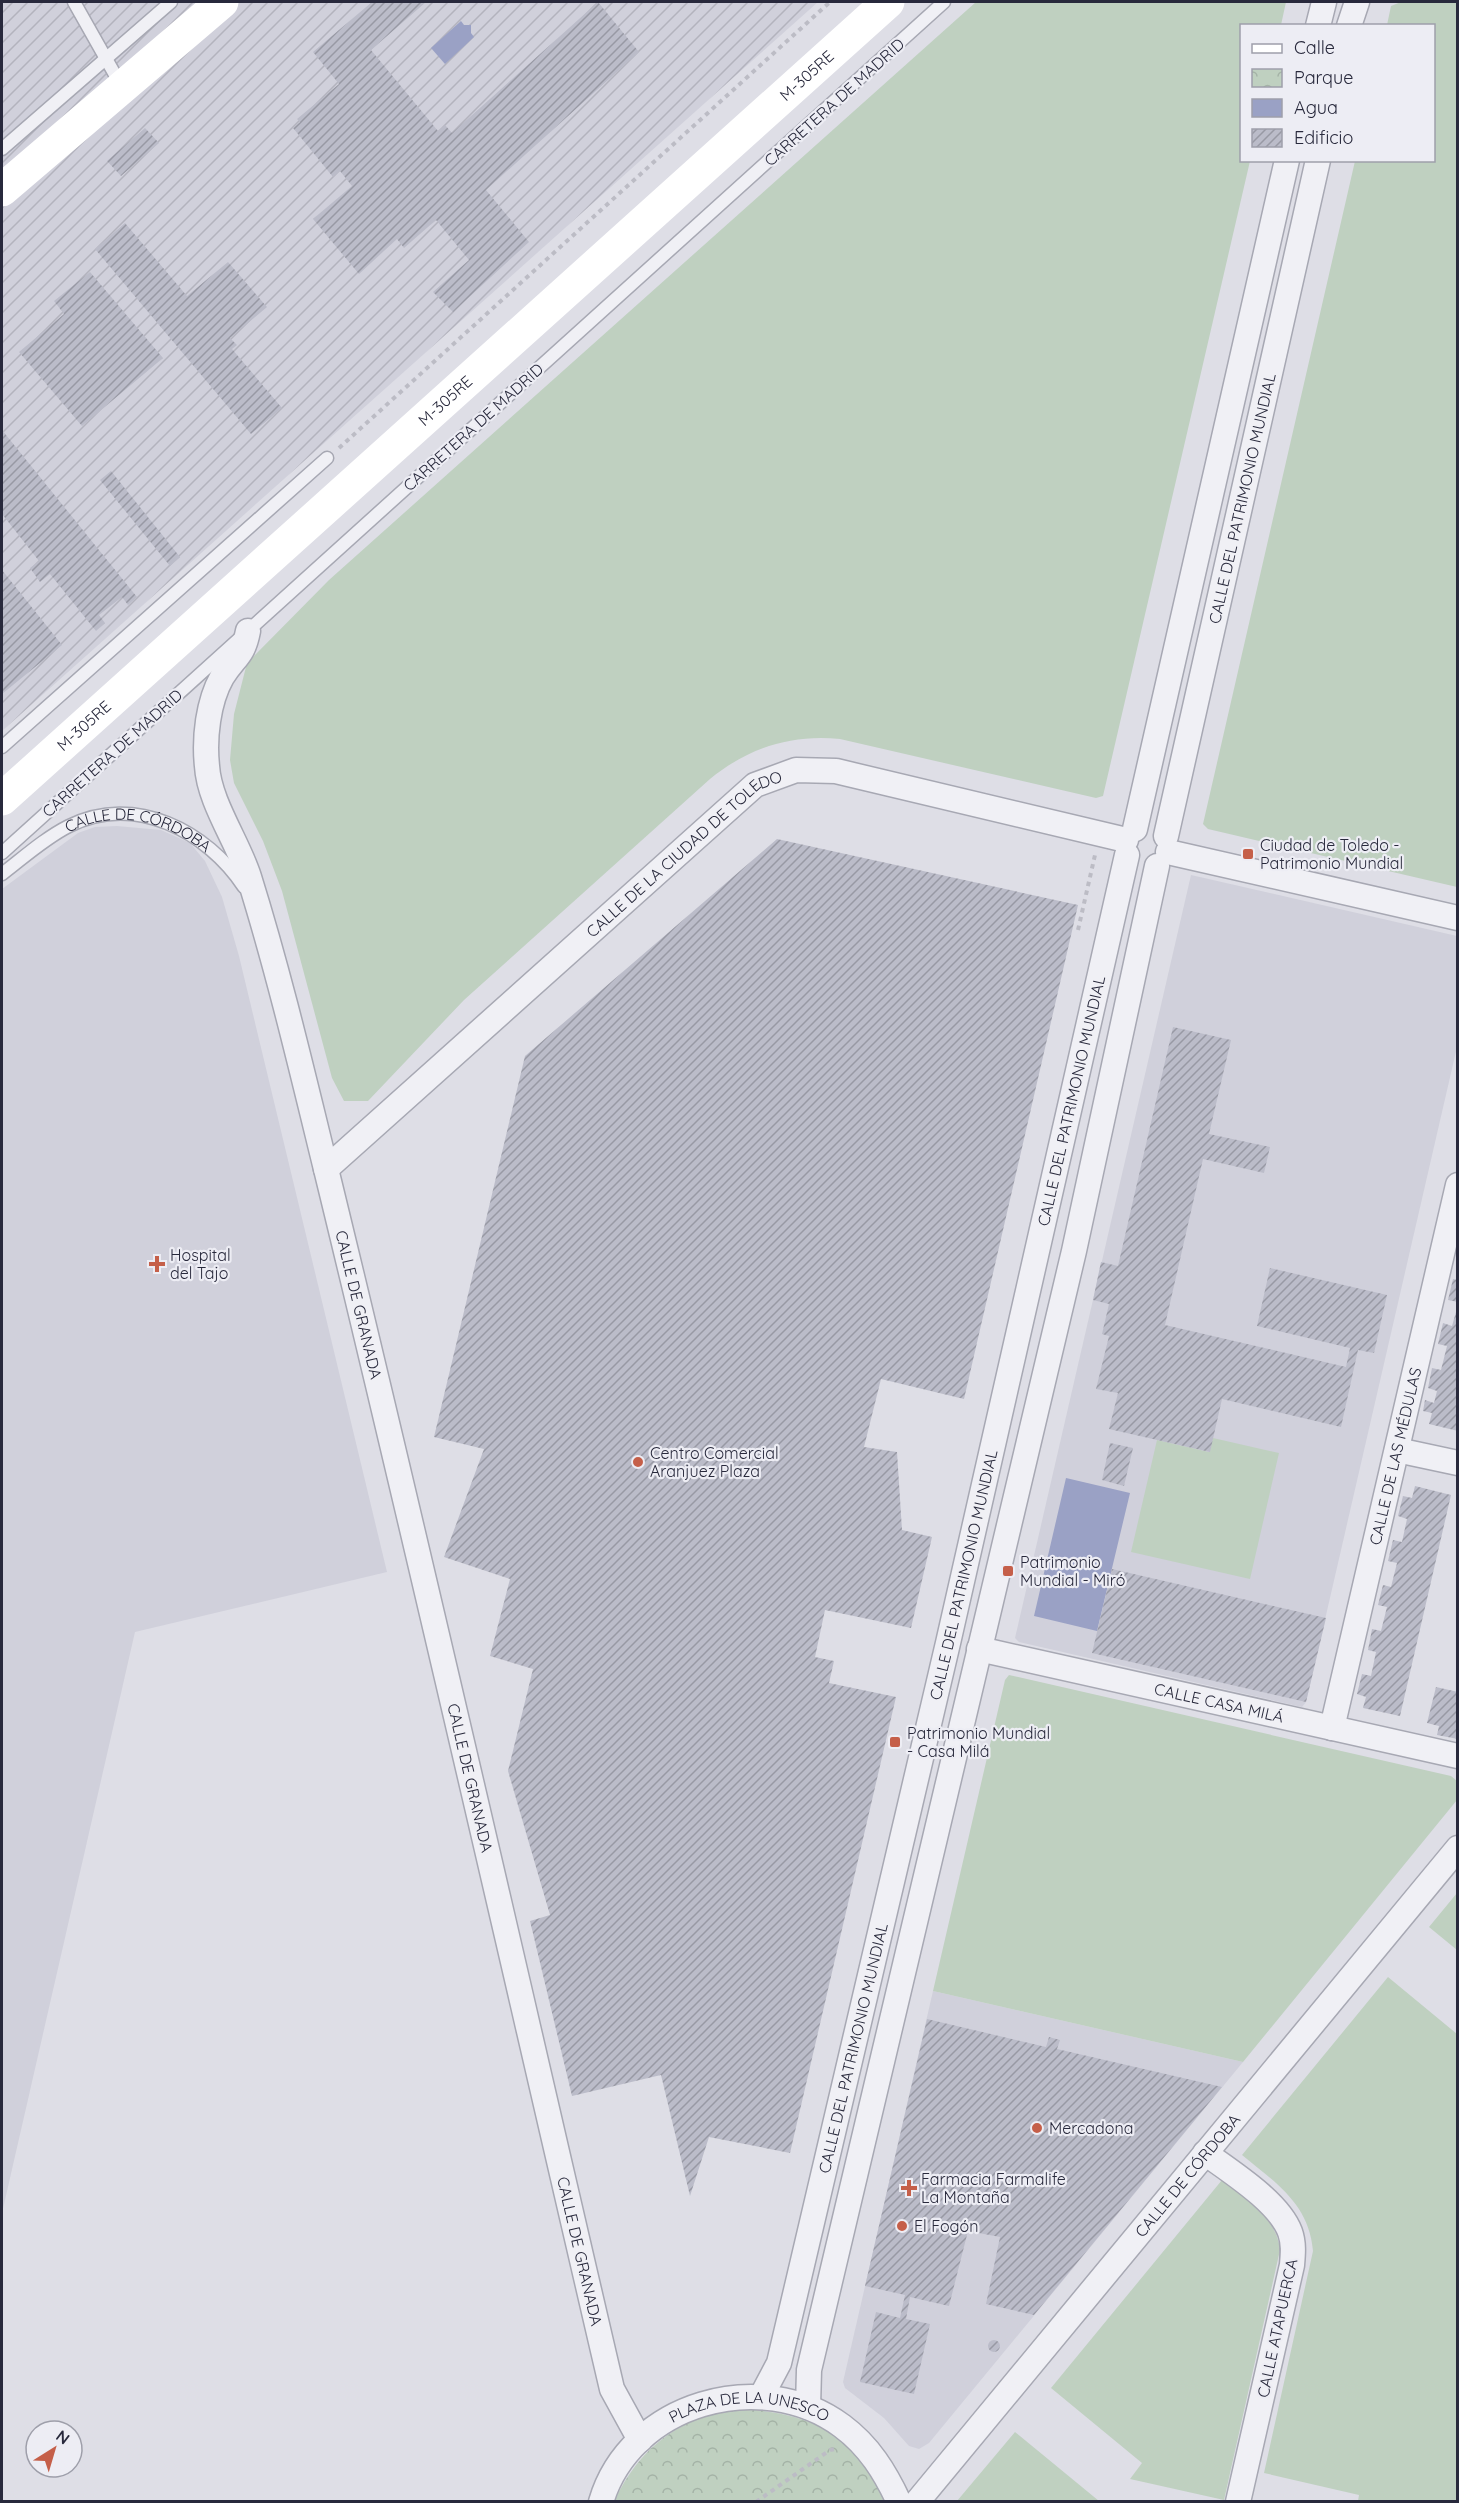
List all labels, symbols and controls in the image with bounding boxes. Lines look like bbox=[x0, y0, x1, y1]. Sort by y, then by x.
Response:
legend bbox=[1240, 24, 1435, 162]
street label: CARRETERA DE MADRID bbox=[760, 34, 908, 170]
text: Calle bbox=[1294, 36, 1335, 59]
street label: M-305RE bbox=[775, 46, 838, 105]
text: Parque bbox=[1294, 66, 1353, 89]
text: Agua bbox=[1294, 96, 1338, 119]
text: Edificio bbox=[1294, 126, 1353, 149]
street label: CARRETERA DE MADRID bbox=[399, 359, 547, 495]
street label: M-305RE bbox=[414, 371, 476, 430]
street label: CALLE DEL PATRIMONIO MUNDIAL bbox=[1204, 371, 1280, 626]
street label: CARRETERA DE MADRID bbox=[38, 685, 186, 821]
street label: M-305RE bbox=[53, 696, 115, 755]
street label: CALLE DE LA CIUDAD DE TOLEDO bbox=[582, 766, 785, 941]
street label: CALLE DE CÓRDOBA bbox=[61, 804, 216, 856]
place label: Ciudad de Toledo - Patrimonio Mundial bbox=[1260, 835, 1403, 873]
marker: Ciudad de Toledo - Patrimonio Mundial bbox=[1241, 847, 1255, 861]
street label: CALLE DEL PATRIMONIO MUNDIAL bbox=[1033, 973, 1109, 1228]
street label: CALLE DE GRANADA bbox=[331, 1228, 386, 1381]
place label: Hospital del Tajo bbox=[170, 1245, 231, 1283]
marker: Hospital del Tajo bbox=[148, 1255, 166, 1273]
street label: CALLE DE LAS MÉDULAS bbox=[1365, 1365, 1425, 1547]
place label: Centro Comercial Aranjuez Plaza bbox=[650, 1443, 779, 1481]
street label: CALLE DEL PATRIMONIO MUNDIAL bbox=[925, 1447, 1002, 1702]
marker: Centro Comercial Aranjuez Plaza bbox=[631, 1455, 645, 1469]
place label: Patrimonio Mundial - Miró bbox=[1020, 1552, 1126, 1590]
marker: Patrimonio Mundial - Miró bbox=[1001, 1564, 1015, 1578]
street label: CALLE CASA MILÁ bbox=[1152, 1678, 1286, 1727]
street label: CALLE DE GRANADA bbox=[443, 1701, 497, 1854]
place label: Patrimonio Mundial - Casa Milá bbox=[907, 1723, 1050, 1761]
marker: Patrimonio Mundial - Casa Milá bbox=[888, 1735, 902, 1749]
street label: CALLE DEL PATRIMONIO MUNDIAL bbox=[814, 1921, 892, 2175]
street label: CALLE DE CÓRDOBA bbox=[1130, 2109, 1244, 2241]
place label: Mercadona bbox=[1049, 2118, 1133, 2138]
marker: Mercadona bbox=[1030, 2121, 1044, 2135]
place label: Farmacia Farmalife La Montaña bbox=[921, 2169, 1066, 2207]
street label: CALLE DE GRANADA bbox=[553, 2175, 607, 2328]
marker: Farmacia Farmalife La Montaña bbox=[902, 2181, 916, 2195]
place label: El Fogón bbox=[914, 2216, 979, 2236]
marker: El Fogón bbox=[895, 2219, 909, 2233]
street label: CALLE ATAPUERCA bbox=[1253, 2257, 1301, 2399]
text: PLAZA DE LA UNESCO bbox=[665, 2387, 833, 2427]
street label: PLAZA DE LA UNESCO bbox=[666, 2411, 832, 2431]
north arrow bbox=[24, 2419, 84, 2479]
text: N bbox=[52, 2425, 74, 2449]

